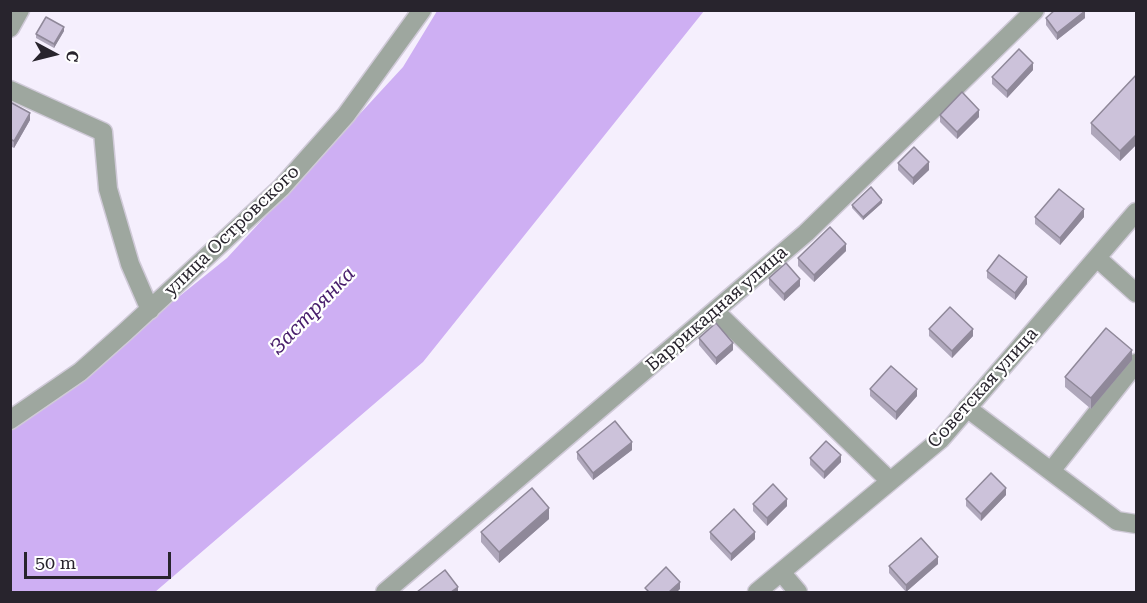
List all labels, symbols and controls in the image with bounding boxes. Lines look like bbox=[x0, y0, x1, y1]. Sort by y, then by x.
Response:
north arrow bbox=[24, 24, 84, 84]
text: С bbox=[62, 50, 82, 63]
street label: улица Островского bbox=[160, 161, 304, 301]
street label: Баррикадная улица bbox=[642, 242, 792, 376]
water label: Застрянка bbox=[265, 262, 361, 360]
street label: Советская улица bbox=[923, 323, 1043, 453]
scale bar bbox=[27, 540, 174, 578]
text: 50 m bbox=[35, 552, 76, 573]

